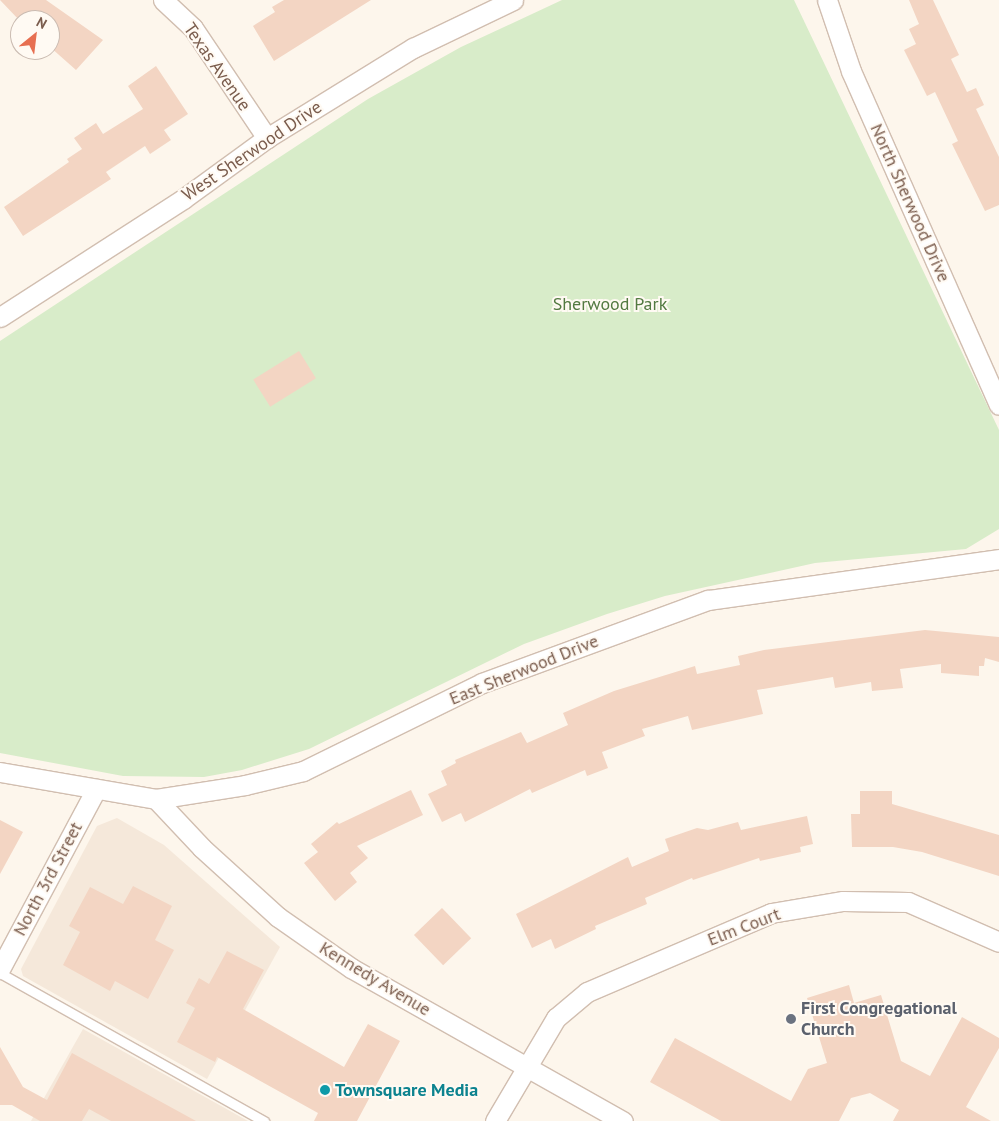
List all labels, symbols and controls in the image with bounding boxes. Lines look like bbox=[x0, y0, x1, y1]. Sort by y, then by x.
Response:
north arrow bbox=[10, 10, 60, 60]
text: N bbox=[33, 13, 50, 33]
street label: Texas Avenue bbox=[179, 19, 255, 115]
street label: West Sherwood Drive bbox=[178, 96, 326, 206]
street label: North Sherwood Drive bbox=[865, 120, 955, 286]
park label: Sherwood Park bbox=[553, 293, 667, 315]
street label: East Sherwood Drive bbox=[446, 630, 602, 710]
street label: North 3rd Street bbox=[9, 818, 87, 940]
street label: Elm Court bbox=[705, 903, 783, 951]
street label: Kennedy Avenue bbox=[315, 937, 435, 1021]
place label: First Congregational Church bbox=[801, 998, 957, 1040]
marker: First Congregational Church bbox=[785, 1013, 797, 1025]
place label: Townsquare Media bbox=[335, 1079, 478, 1101]
marker: Townsquare Media bbox=[319, 1084, 331, 1096]

